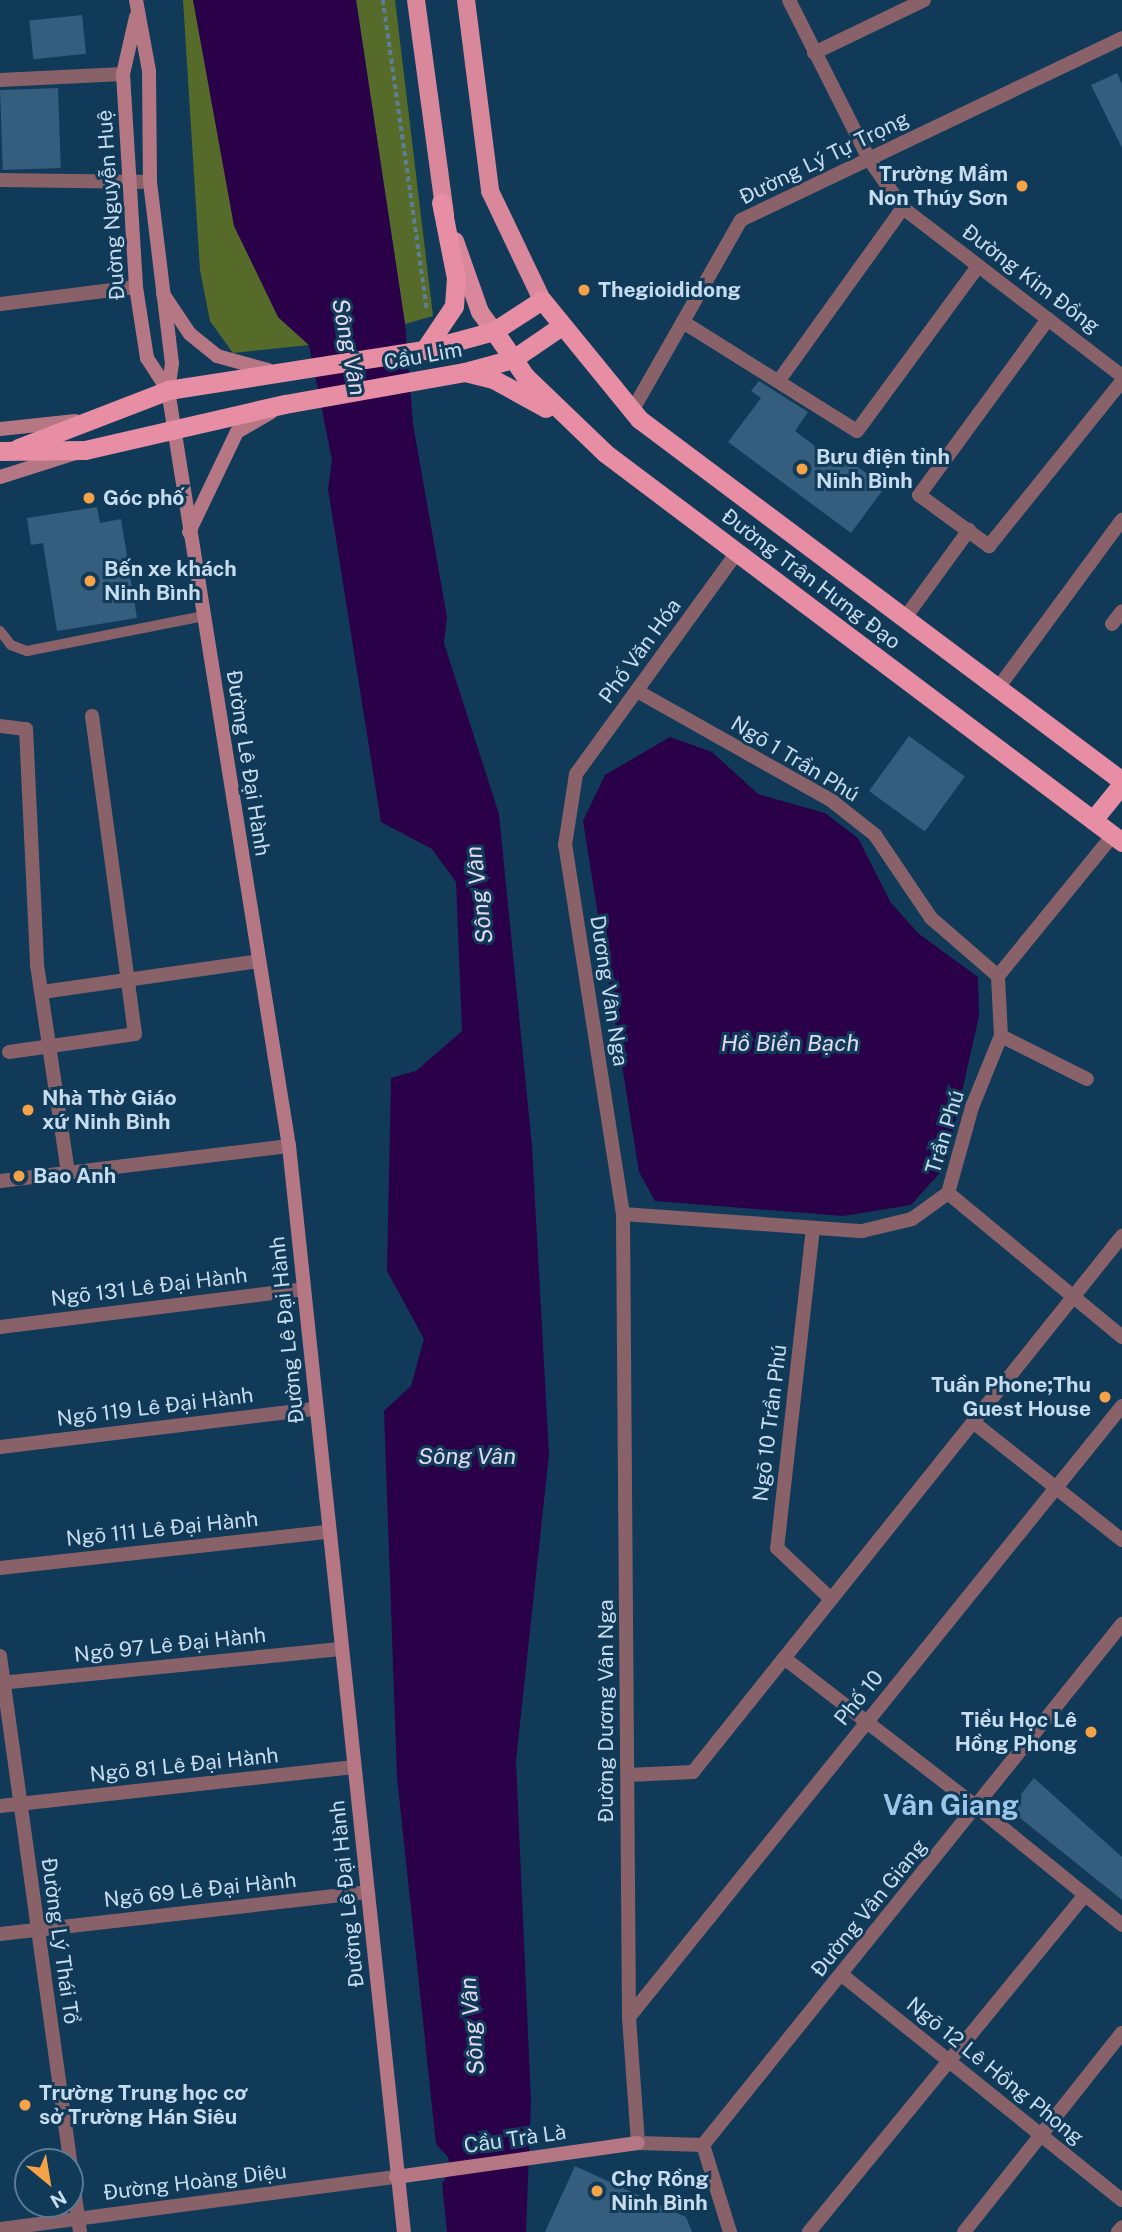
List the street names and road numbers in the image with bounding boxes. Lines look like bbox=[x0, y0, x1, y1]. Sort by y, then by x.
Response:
street label: Đường Lý Tự Trọng bbox=[735, 106, 913, 210]
street label: Đuờng Nguyễn Huệ bbox=[92, 109, 130, 301]
street label: Đường Kim Đồng bbox=[957, 219, 1105, 339]
street label: Cầu Lim bbox=[382, 337, 464, 375]
street label: Đường Trân Hưng Đạo bbox=[716, 503, 906, 655]
street label: Phố Văn Hóa bbox=[593, 594, 687, 708]
street label: Đường Lê Đại Hành bbox=[221, 668, 275, 858]
street label: Ngõ 1 Trần Phú bbox=[726, 711, 864, 807]
street label: Dương Vân Nga bbox=[585, 914, 633, 1068]
street label: Trần Phú bbox=[920, 1087, 970, 1177]
street label: Đường Lê Đại Hành bbox=[265, 1235, 309, 1425]
street label: Ngõ 131 Lê Đại Hành bbox=[49, 1262, 249, 1312]
street label: Ngõ 10 Trần Phú bbox=[748, 1343, 792, 1503]
street label: Ngõ 119 Lê Đại Hành bbox=[55, 1382, 255, 1432]
street label: Ngõ 111 Lê Đại Hành bbox=[64, 1506, 260, 1552]
street label: Đường Dương Vân Nga bbox=[593, 1599, 619, 1823]
street label: Ngõ 97 Lê Đại Hành bbox=[73, 1622, 267, 1668]
street label: Phố 10 bbox=[829, 1665, 889, 1731]
street label: Ngõ 81 Lê Đại Hành bbox=[88, 1743, 280, 1787]
street label: Đường Lê Đại Hành bbox=[325, 1799, 369, 1989]
street label: Đường Vân Giang bbox=[806, 1834, 932, 1982]
street label: Đường Lý Thái Tổ bbox=[36, 1856, 84, 2026]
street label: Ngõ 69 Lê Đại Hành bbox=[102, 1867, 298, 1913]
street label: Ngõ 12 Lê Hồng Phong bbox=[901, 1992, 1089, 2150]
street label: Cầu Trà Là bbox=[462, 2119, 568, 2159]
street label: Đường Hoàng Diệu bbox=[102, 2158, 288, 2206]

